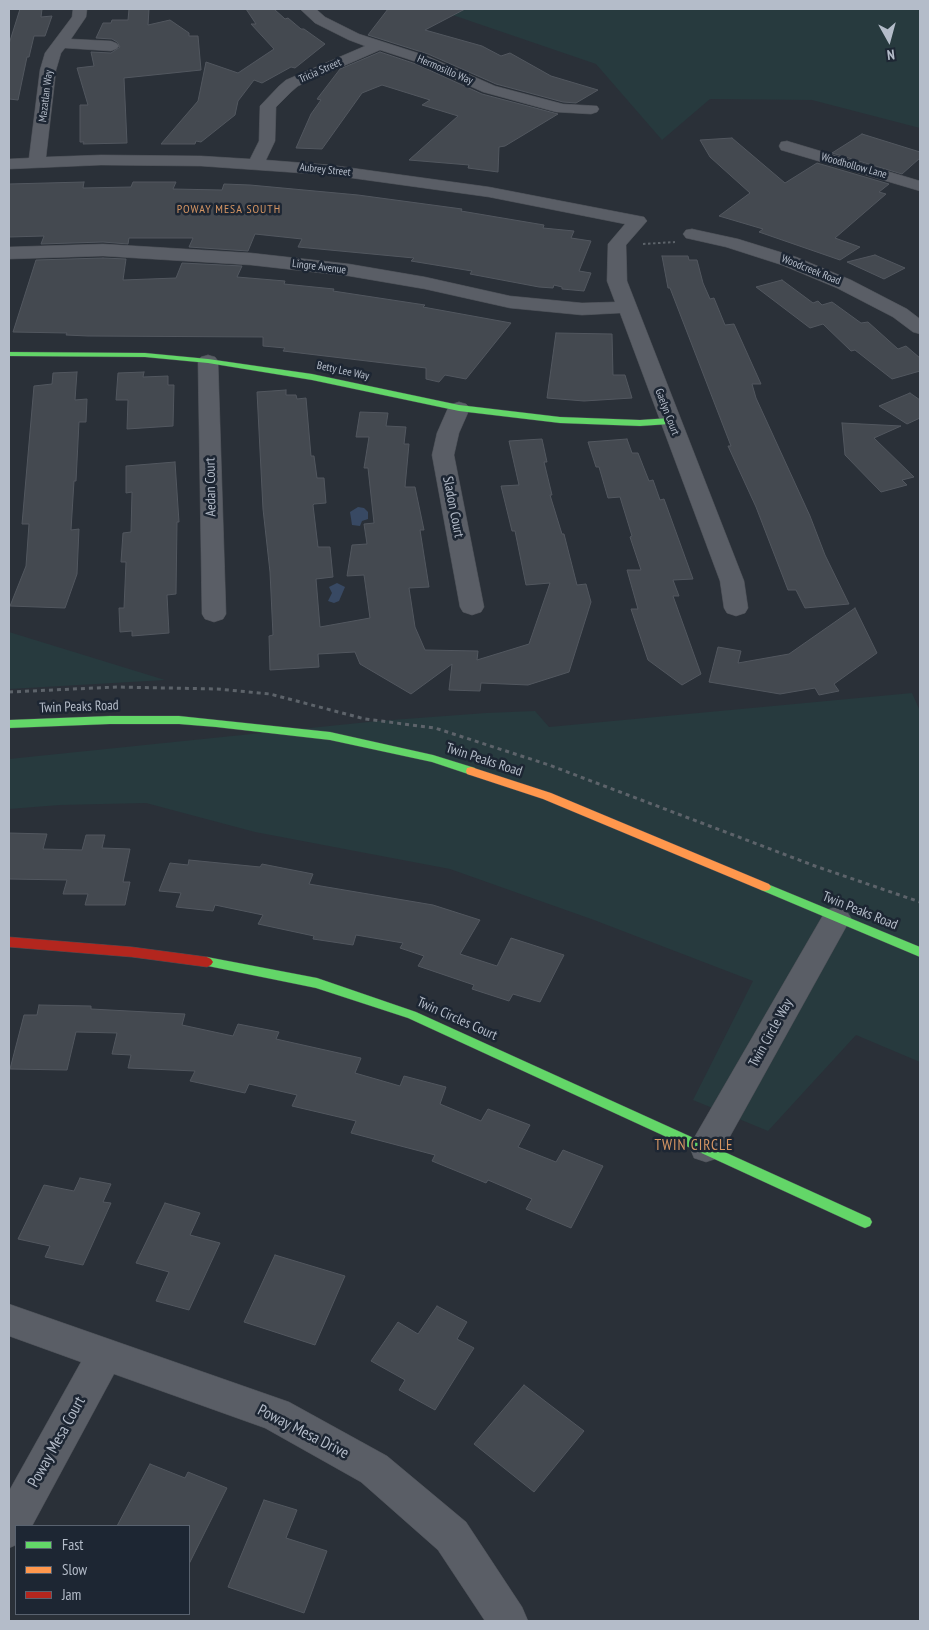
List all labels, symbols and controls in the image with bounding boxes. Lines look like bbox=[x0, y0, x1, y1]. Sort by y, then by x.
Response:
north arrow bbox=[864, 15, 914, 65]
text: N bbox=[886, 45, 896, 64]
street label: Hermosillo Way bbox=[415, 52, 475, 88]
street label: Tricia Street bbox=[297, 56, 343, 86]
street label: Mazatlan Way bbox=[36, 69, 56, 123]
street label: Woodhollow Lane bbox=[820, 150, 888, 182]
street label: Aubrey Street bbox=[299, 161, 351, 179]
district label: POWAY MESA SOUTH bbox=[175, 203, 283, 217]
street label: Woodcreek Road bbox=[780, 252, 842, 288]
street label: Lingre Avenue bbox=[291, 257, 347, 277]
street label: Betty Lee Way bbox=[316, 359, 370, 383]
street label: Gaelyn Court bbox=[652, 387, 682, 437]
street label: Aedan Court bbox=[202, 457, 220, 517]
street label: Sladon Court bbox=[439, 475, 467, 539]
street label: Twin Peaks Road bbox=[39, 697, 119, 717]
street label: Twin Peaks Road bbox=[444, 740, 524, 780]
street label: Twin Peaks Road bbox=[820, 888, 900, 934]
street label: Twin Circles Court bbox=[414, 994, 500, 1044]
street label: Twin Circle Way bbox=[745, 996, 797, 1070]
district label: TWIN CIRCLE bbox=[653, 1137, 735, 1155]
street label: Poway Mesa Court bbox=[24, 1393, 90, 1491]
street label: Poway Mesa Drive bbox=[254, 1401, 352, 1463]
legend bbox=[15, 1525, 190, 1615]
text: Fast bbox=[62, 1535, 83, 1554]
text: Slow bbox=[62, 1560, 87, 1579]
text: Jam bbox=[62, 1585, 81, 1604]

